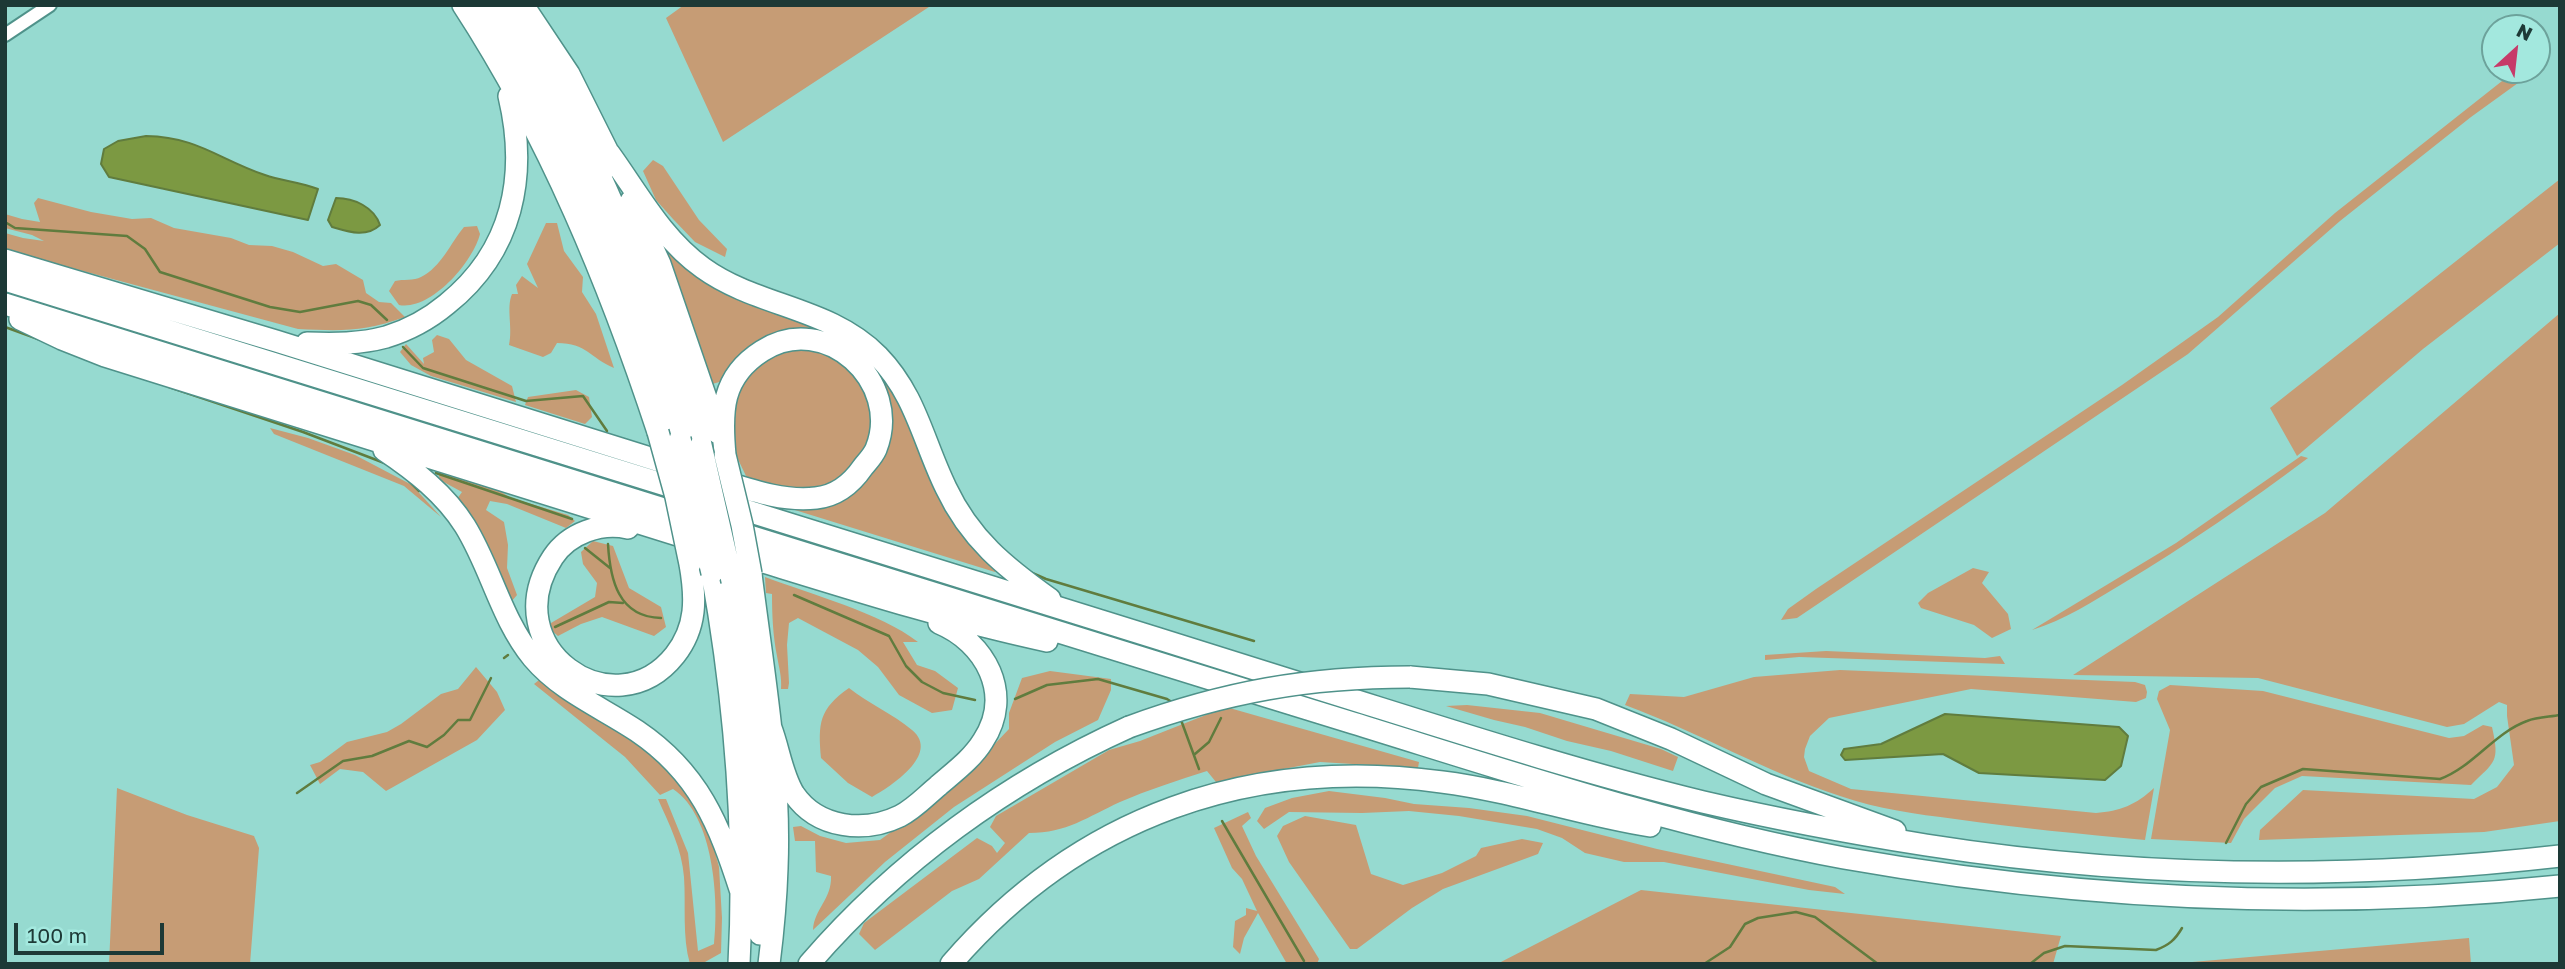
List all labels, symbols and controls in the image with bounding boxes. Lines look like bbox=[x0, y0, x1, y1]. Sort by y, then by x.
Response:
north arrow bbox=[2481, 14, 2551, 84]
text: N bbox=[2513, 18, 2537, 45]
scale bar bbox=[18, 909, 168, 953]
text: 100 m bbox=[27, 922, 87, 948]

